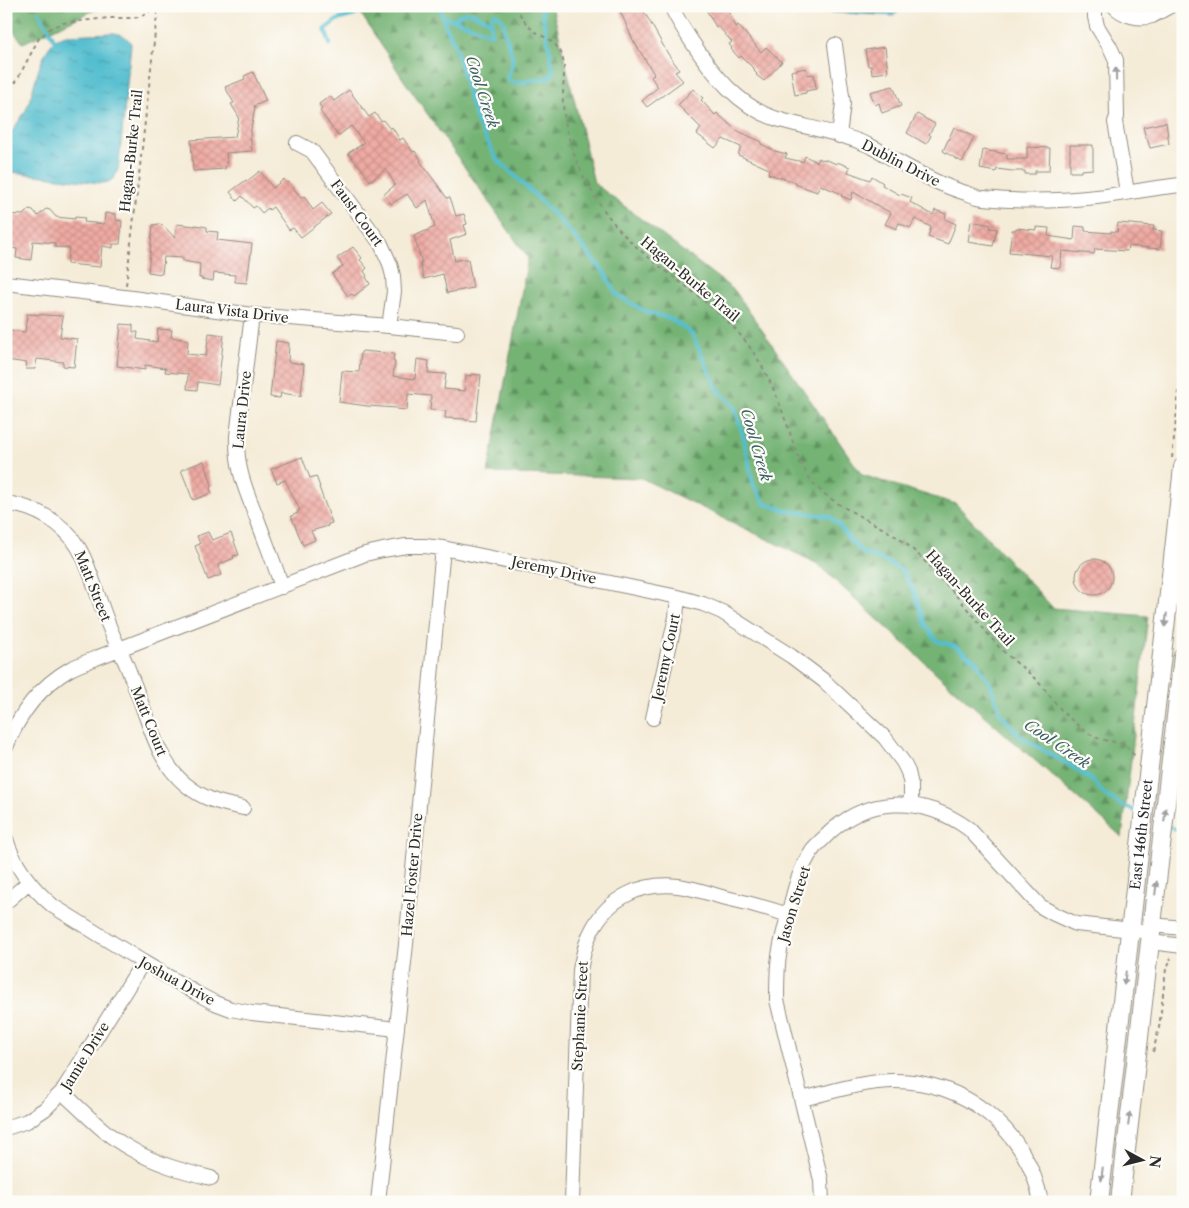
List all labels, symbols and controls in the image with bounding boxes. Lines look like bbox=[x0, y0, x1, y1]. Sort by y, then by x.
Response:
water label: Cool Creek bbox=[462, 53, 503, 131]
one-way arrow bbox=[1112, 66, 1120, 82]
street label: Hagan-Burke Trail bbox=[116, 89, 146, 213]
street label: Dublin Drive bbox=[859, 136, 943, 191]
street label: Faust Court bbox=[327, 176, 387, 250]
street label: Hagan-Burke Trail bbox=[637, 232, 743, 326]
street label: Laura Vista Drive bbox=[174, 295, 290, 327]
street label: Laura Drive bbox=[229, 370, 255, 450]
water label: Cool Creek bbox=[737, 406, 776, 484]
street label: Hagan-Burke Trail bbox=[922, 546, 1018, 650]
street label: Matt Street bbox=[71, 548, 115, 624]
street label: Jeremy Drive bbox=[508, 552, 598, 588]
street label: Jeremy Court bbox=[648, 612, 684, 704]
one-way arrow bbox=[1162, 612, 1170, 628]
street label: Matt Court bbox=[127, 683, 171, 759]
water label: Cool Creek bbox=[1021, 715, 1094, 773]
street label: East 146th Street bbox=[1126, 778, 1157, 891]
one-way arrow bbox=[1161, 807, 1169, 823]
street label: Hazel Foster Drive bbox=[398, 812, 426, 937]
street label: Jason Street bbox=[773, 864, 814, 946]
one-way arrow bbox=[1152, 879, 1160, 895]
street label: Joshua Drive bbox=[134, 952, 218, 1009]
street label: Stephanie Street bbox=[568, 960, 592, 1072]
one-way arrow bbox=[1121, 970, 1129, 986]
street label: Jamie Drive bbox=[56, 1018, 113, 1095]
one-way arrow bbox=[1125, 1110, 1133, 1126]
north arrow bbox=[1116, 1136, 1166, 1186]
text: N bbox=[1145, 1154, 1165, 1169]
one-way arrow bbox=[1098, 1167, 1106, 1183]

